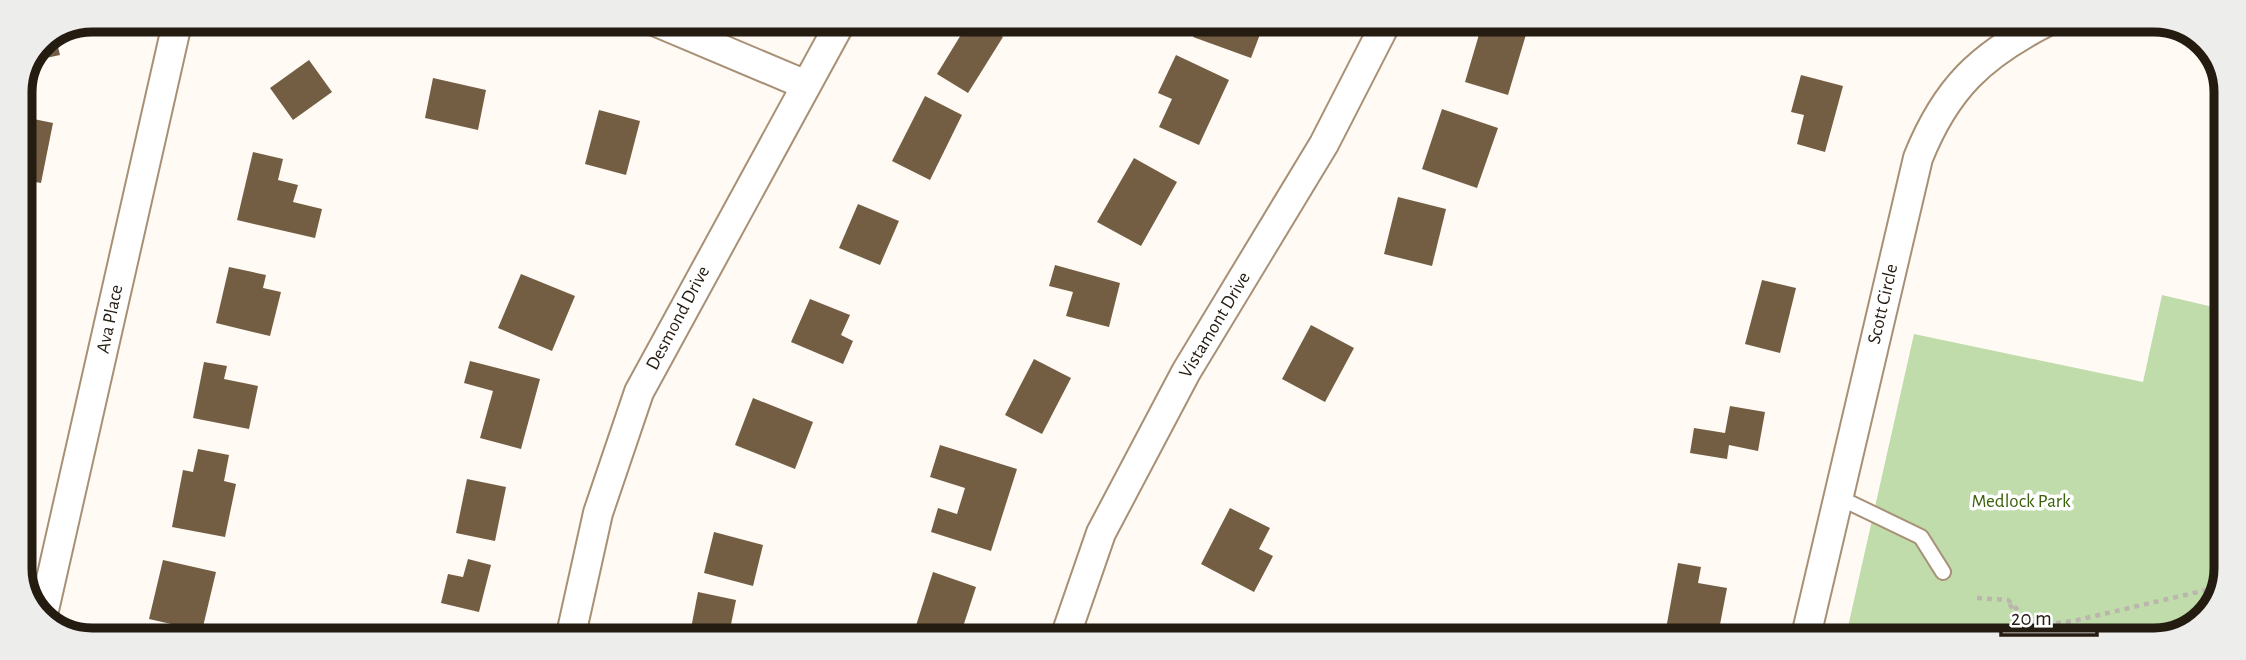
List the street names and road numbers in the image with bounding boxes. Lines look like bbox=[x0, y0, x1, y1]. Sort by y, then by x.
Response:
street label: Scott Circle bbox=[1865, 262, 1901, 346]
street label: Desmond Drive bbox=[643, 263, 713, 373]
street label: Vistamont Drive bbox=[1176, 269, 1254, 381]
street label: Ava Place bbox=[93, 283, 127, 355]

